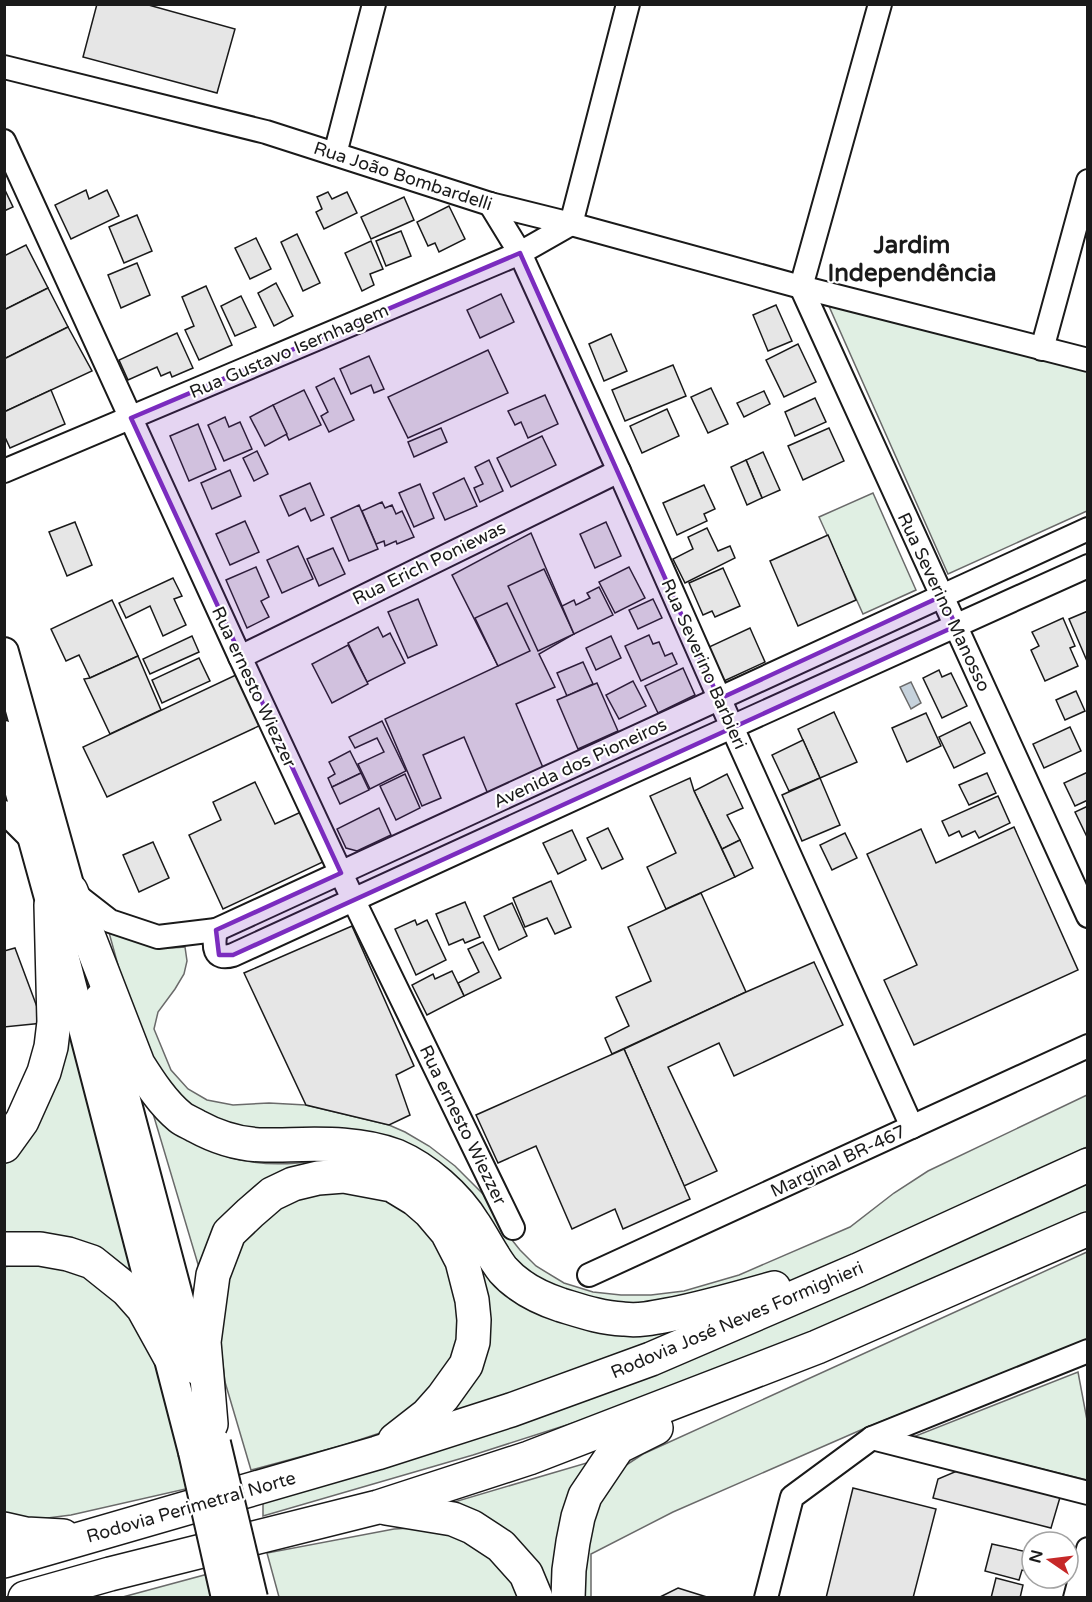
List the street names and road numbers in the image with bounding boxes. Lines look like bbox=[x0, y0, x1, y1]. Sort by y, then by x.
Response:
street label: Rua João Bombardelli bbox=[311, 137, 495, 215]
street label: Rua Gustavo Isernhagem bbox=[186, 299, 392, 403]
street label: Rua Severino Manosso bbox=[893, 509, 995, 695]
street label: Rua Erich Poniewas bbox=[349, 516, 509, 610]
street label: Rua Severino Barbieri bbox=[656, 575, 752, 753]
street label: Rua ernesto Wiezzer bbox=[207, 603, 301, 771]
street label: Avenida dos Pioneiros bbox=[490, 713, 670, 813]
street label: Rua ernesto Wiezzer bbox=[415, 1041, 511, 1209]
street label: Marginal BR-467 bbox=[767, 1120, 909, 1202]
street label: Rodovia José Neves Formighieri bbox=[607, 1257, 867, 1383]
street label: Rodovia Perimetral Norte bbox=[84, 1467, 298, 1547]

